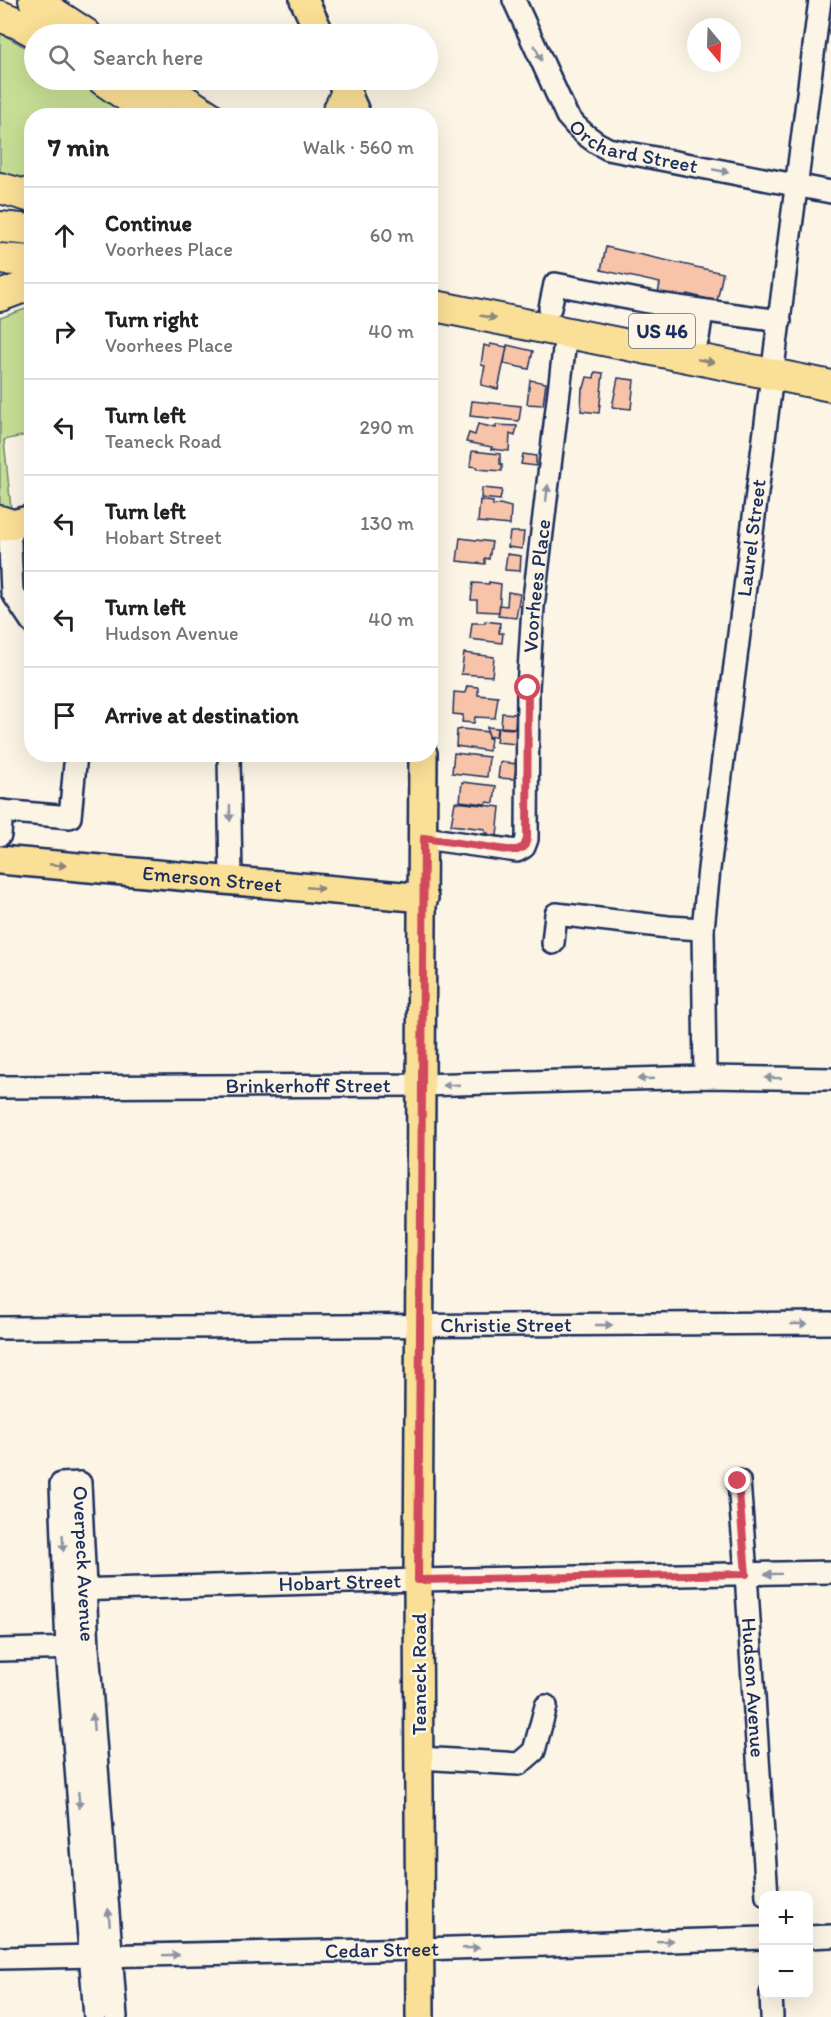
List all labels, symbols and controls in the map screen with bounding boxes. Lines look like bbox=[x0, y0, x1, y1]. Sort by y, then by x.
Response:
north arrow bbox=[687, 18, 741, 72]
search box bbox=[24, 24, 438, 90]
icon: search bbox=[45, 41, 78, 74]
text: Search here bbox=[93, 44, 203, 71]
one-way arrow bbox=[533, 45, 543, 63]
street label: Orchard Street bbox=[564, 114, 700, 178]
text: 7 min bbox=[48, 131, 109, 163]
text: Walk · 560 m bbox=[303, 135, 414, 159]
one-way arrow bbox=[711, 166, 730, 176]
text: Continue bbox=[105, 210, 192, 237]
icon: ahead bbox=[48, 219, 81, 252]
text: 60 m bbox=[370, 223, 414, 247]
text: Voorhees Place bbox=[105, 237, 233, 261]
text: Turn right bbox=[105, 306, 199, 333]
one-way arrow bbox=[479, 313, 498, 322]
road number: US 46 bbox=[629, 314, 695, 348]
icon: right bbox=[48, 315, 81, 348]
text: 40 m bbox=[368, 319, 414, 343]
text: Voorhees Place bbox=[105, 333, 233, 357]
one-way arrow bbox=[697, 357, 716, 366]
text: Turn left bbox=[105, 402, 186, 429]
icon: left bbox=[48, 411, 81, 444]
text: 290 m bbox=[359, 415, 414, 439]
text: Teaneck Road bbox=[105, 429, 222, 453]
street label: Laurel Street bbox=[731, 478, 771, 598]
one-way arrow bbox=[542, 483, 552, 502]
text: Turn left bbox=[105, 498, 186, 525]
icon: left bbox=[48, 507, 81, 540]
text: 130 m bbox=[360, 511, 414, 535]
street label: Voorhees Place bbox=[517, 518, 555, 653]
text: Hobart Street bbox=[105, 525, 222, 549]
text: Turn left bbox=[105, 594, 186, 621]
icon: left bbox=[48, 603, 81, 636]
text: 40 m bbox=[368, 607, 414, 631]
text: Hudson Avenue bbox=[105, 621, 238, 645]
route start bbox=[514, 674, 540, 700]
icon: arrive bbox=[48, 699, 81, 732]
text: Arrive at destination bbox=[105, 702, 299, 729]
one-way arrow bbox=[225, 803, 235, 822]
one-way arrow bbox=[49, 860, 68, 870]
street label: Emerson Street bbox=[141, 860, 283, 897]
one-way arrow bbox=[305, 883, 324, 893]
street label: Brinkerhoff Street bbox=[225, 1072, 391, 1098]
one-way arrow bbox=[763, 1073, 782, 1083]
one-way arrow bbox=[637, 1074, 656, 1083]
one-way arrow bbox=[442, 1080, 461, 1089]
street label: Christie Street bbox=[440, 1312, 572, 1337]
one-way arrow bbox=[789, 1319, 808, 1328]
one-way arrow bbox=[594, 1320, 613, 1330]
route end bbox=[724, 1467, 750, 1493]
street label: Overpeck Avenue bbox=[68, 1485, 101, 1642]
one-way arrow bbox=[59, 1533, 68, 1552]
street label: Hobart Street bbox=[278, 1567, 402, 1596]
one-way arrow bbox=[763, 1569, 782, 1578]
street label: Teaneck Road bbox=[406, 1612, 431, 1735]
street label: Hudson Avenue bbox=[737, 1617, 771, 1758]
one-way arrow bbox=[89, 1713, 98, 1732]
one-way arrow bbox=[74, 1790, 84, 1809]
map controls bbox=[759, 1891, 813, 1999]
button: + bbox=[759, 1891, 813, 1945]
one-way arrow bbox=[104, 1907, 114, 1926]
street label: Cedar Street bbox=[325, 1935, 440, 1963]
one-way arrow bbox=[656, 1937, 675, 1946]
one-way arrow bbox=[461, 1943, 480, 1952]
button: − bbox=[759, 1945, 813, 1999]
one-way arrow bbox=[161, 1951, 180, 1960]

